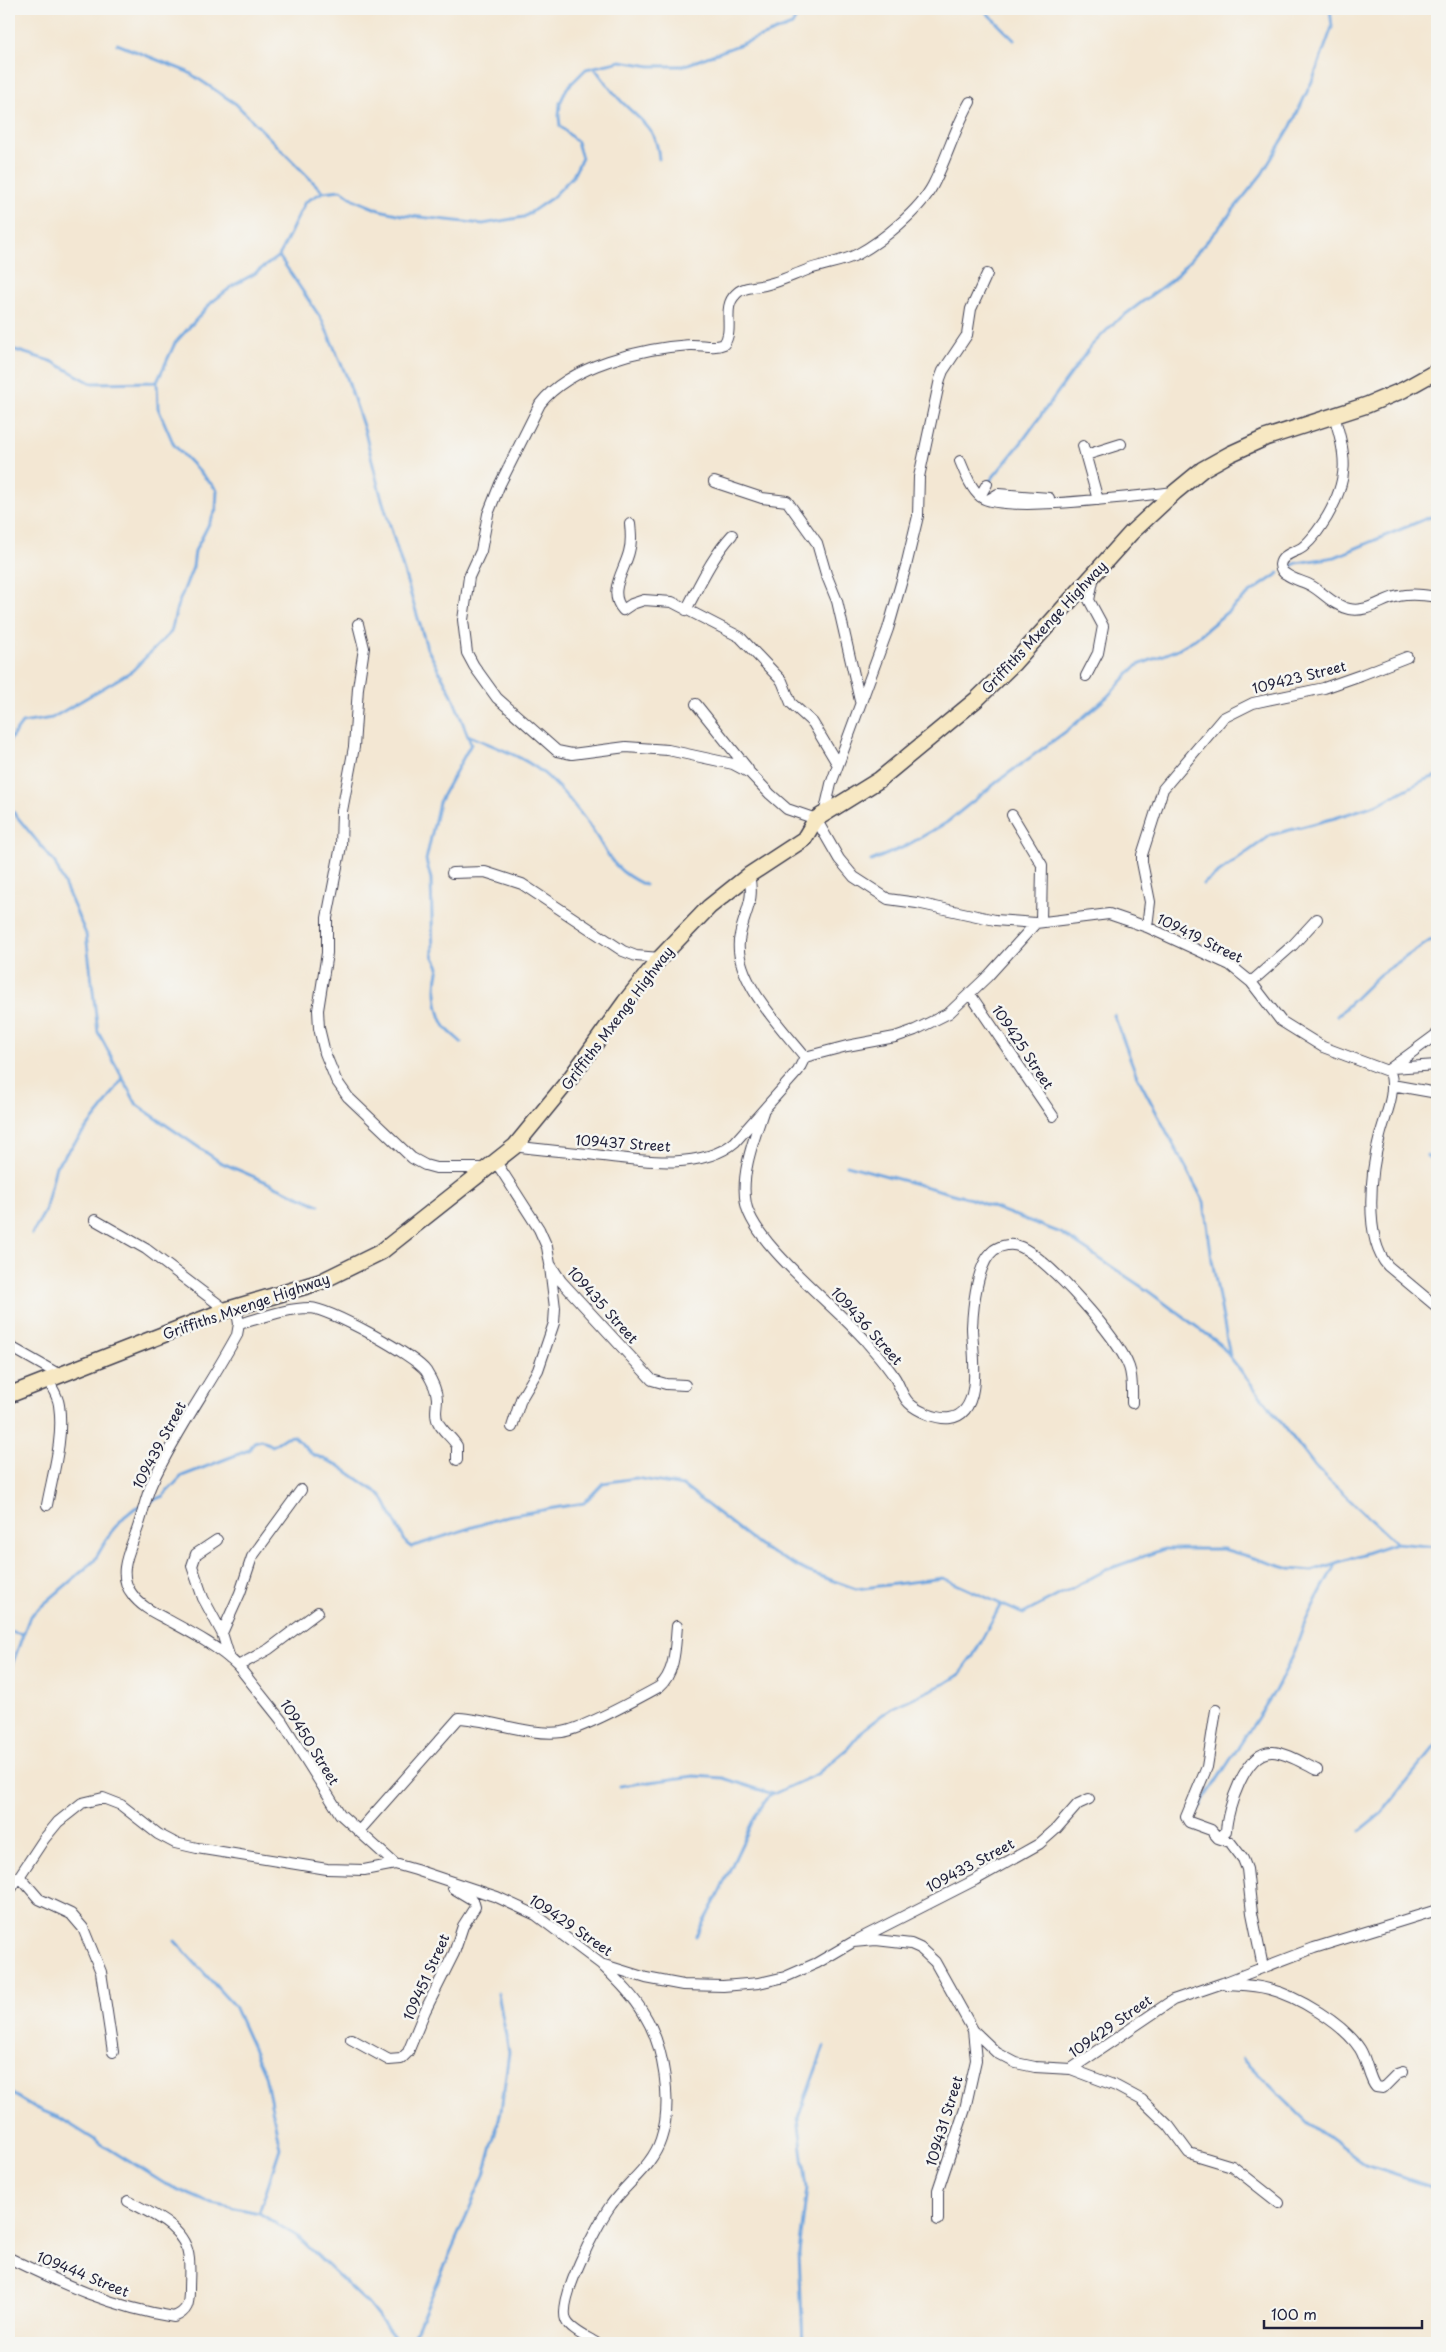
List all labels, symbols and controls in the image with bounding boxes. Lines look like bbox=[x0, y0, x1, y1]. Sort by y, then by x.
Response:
street label: Griffiths Mxenge Highway bbox=[977, 556, 1111, 698]
street label: 109423 Street bbox=[1250, 655, 1348, 699]
street label: 109419 Street bbox=[1154, 908, 1247, 968]
street label: Griffiths Mxenge Highway bbox=[556, 942, 678, 1094]
street label: 109425 Street bbox=[987, 1001, 1059, 1093]
street label: 109437 Street bbox=[575, 1129, 672, 1157]
street label: 109435 Street bbox=[563, 1262, 643, 1348]
street label: Griffiths Mxenge Highway bbox=[160, 1268, 332, 1344]
street label: 109436 Street bbox=[826, 1282, 908, 1370]
street label: 109439 Street bbox=[127, 1397, 191, 1492]
street label: 109450 Street bbox=[275, 1695, 345, 1789]
street label: 109433 Street bbox=[922, 1833, 1018, 1897]
street label: 109429 Street bbox=[525, 1889, 617, 1961]
street label: 109451 Street bbox=[398, 1930, 455, 2024]
street label: 109429 Street bbox=[1064, 1990, 1156, 2062]
street label: 109431 Street bbox=[920, 2073, 968, 2169]
street label: 109444 Street bbox=[34, 2246, 132, 2302]
scale bar bbox=[1264, 2297, 1421, 2329]
text: 100 m bbox=[1271, 2302, 1317, 2325]

